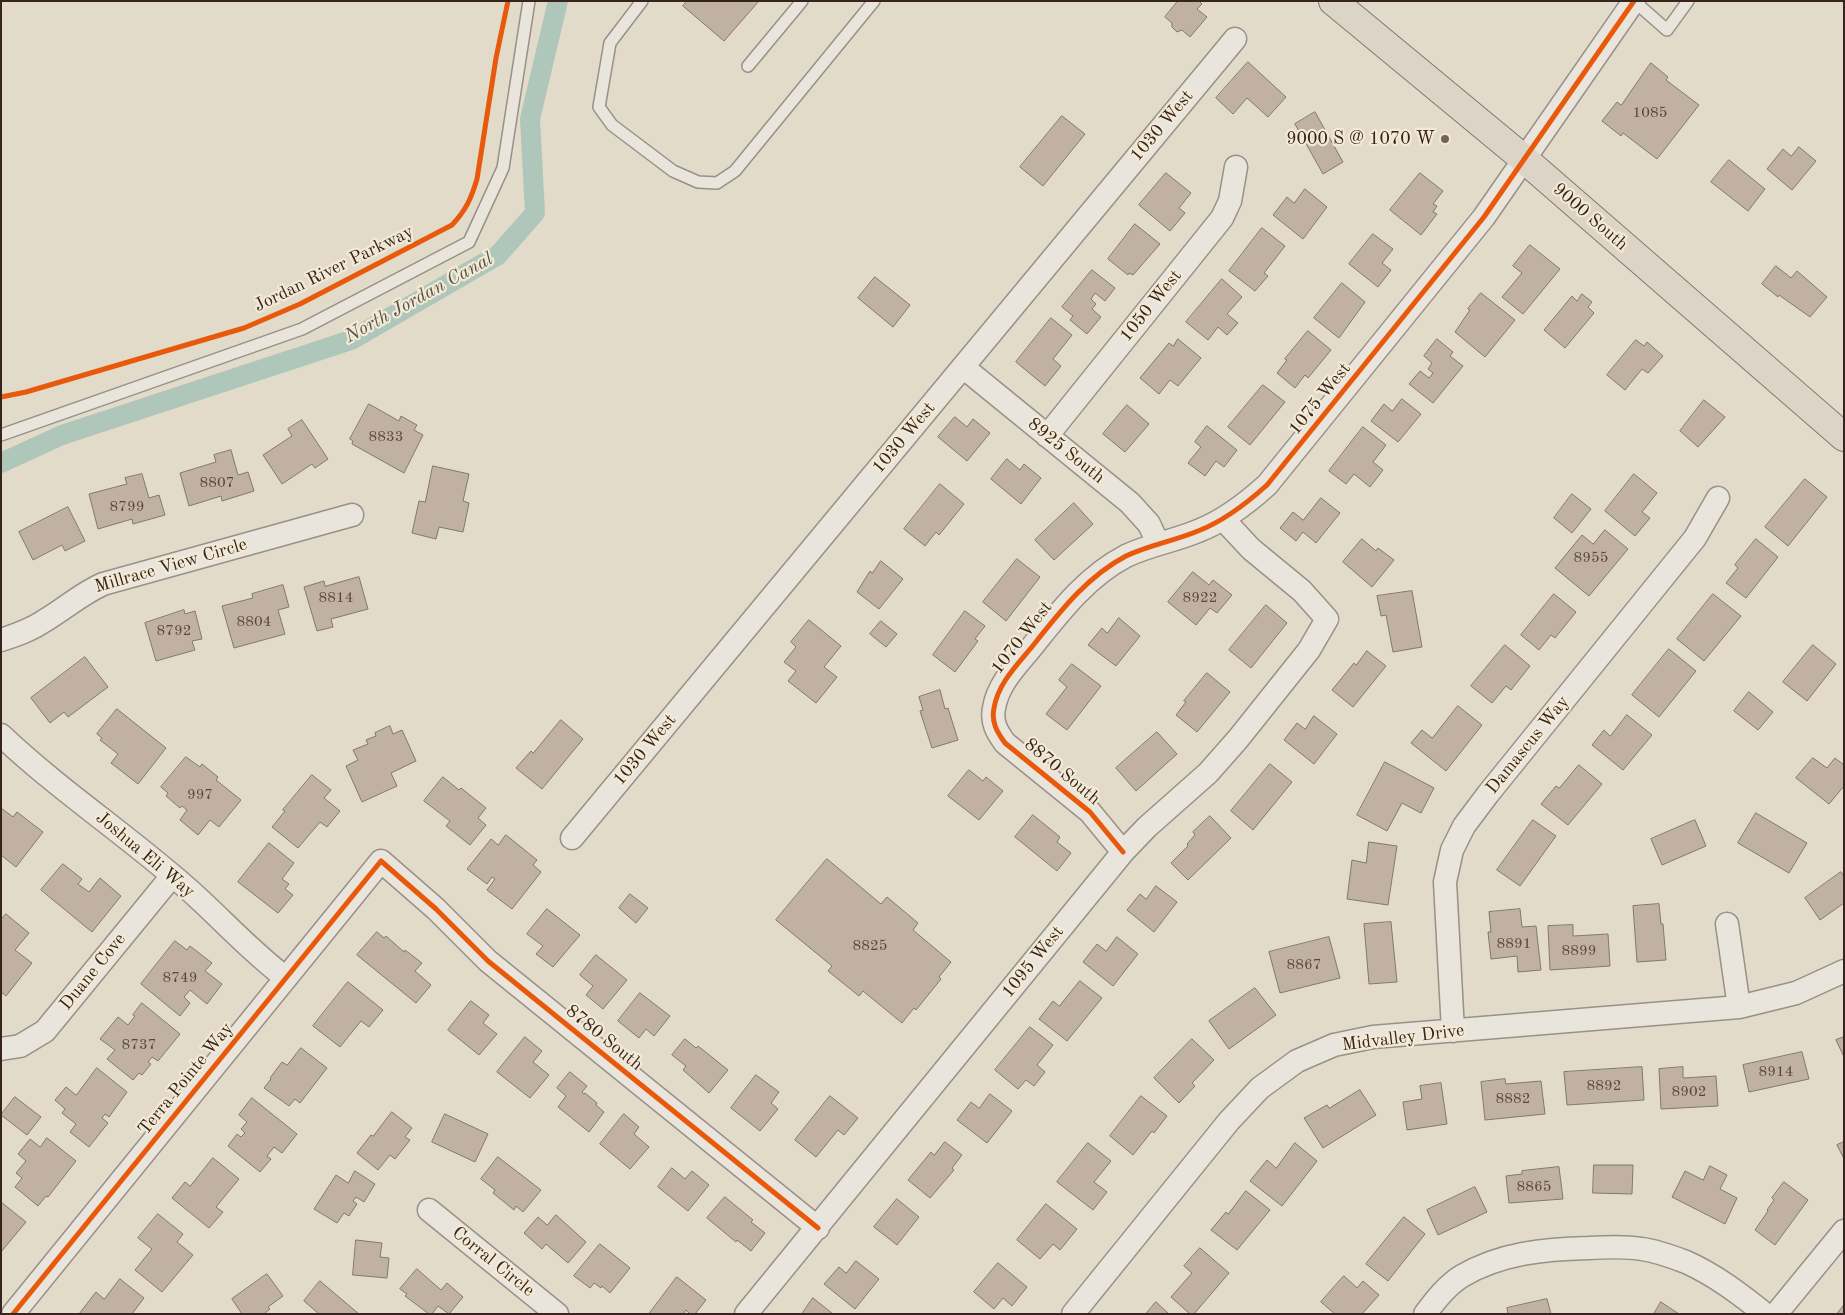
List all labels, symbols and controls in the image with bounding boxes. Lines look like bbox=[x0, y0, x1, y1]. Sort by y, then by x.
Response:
street label: 1030 West bbox=[1126, 86, 1198, 166]
house number: 1085 bbox=[1633, 104, 1667, 122]
place label: 9000 S @ 1070 W bbox=[1286, 128, 1435, 150]
marker: 9000 S @ 1070 W bbox=[1439, 133, 1451, 145]
street label: 9000 South bbox=[1548, 178, 1632, 256]
street label: Jordan River Parkway bbox=[251, 221, 417, 317]
water label: North Jordan Canal bbox=[341, 248, 497, 348]
street label: 1050 West bbox=[1115, 266, 1187, 346]
street label: 1075 West bbox=[1284, 359, 1356, 439]
street label: 1030 West bbox=[868, 398, 940, 478]
street label: 8925 South bbox=[1023, 413, 1109, 489]
house number: 8833 bbox=[369, 428, 403, 446]
house number: 8807 bbox=[200, 474, 234, 492]
house number: 8799 bbox=[110, 498, 144, 516]
street label: Millrace View Circle bbox=[92, 534, 250, 598]
house number: 8955 bbox=[1574, 549, 1608, 567]
house number: 8814 bbox=[319, 589, 353, 607]
house number: 8922 bbox=[1183, 589, 1217, 607]
street label: 1070 West bbox=[987, 597, 1057, 679]
house number: 8804 bbox=[237, 613, 271, 631]
house number: 8792 bbox=[157, 622, 191, 640]
street label: Damascus Way bbox=[1482, 692, 1574, 798]
street label: 1030 West bbox=[609, 710, 681, 790]
street label: 8870 South bbox=[1020, 734, 1104, 810]
house number: 997 bbox=[187, 786, 213, 804]
street label: Joshua Eli Way bbox=[91, 807, 199, 903]
street label: 1095 West bbox=[997, 922, 1069, 1002]
street label: Duane Cove bbox=[55, 929, 131, 1015]
house number: 8891 bbox=[1497, 935, 1531, 953]
house number: 8825 bbox=[853, 937, 887, 955]
house number: 8899 bbox=[1562, 942, 1596, 960]
house number: 8867 bbox=[1287, 956, 1321, 974]
house number: 8749 bbox=[163, 969, 197, 987]
street label: 8780 South bbox=[561, 1000, 647, 1076]
street label: Terra Pointe Way bbox=[134, 1018, 238, 1140]
street label: Midvalley Drive bbox=[1341, 1020, 1465, 1056]
house number: 8737 bbox=[122, 1036, 156, 1054]
house number: 8914 bbox=[1759, 1063, 1793, 1081]
house number: 8892 bbox=[1587, 1077, 1621, 1095]
house number: 8902 bbox=[1672, 1083, 1706, 1101]
house number: 8882 bbox=[1496, 1090, 1530, 1108]
house number: 8865 bbox=[1517, 1178, 1551, 1196]
street label: Corral Circle bbox=[447, 1222, 539, 1302]

